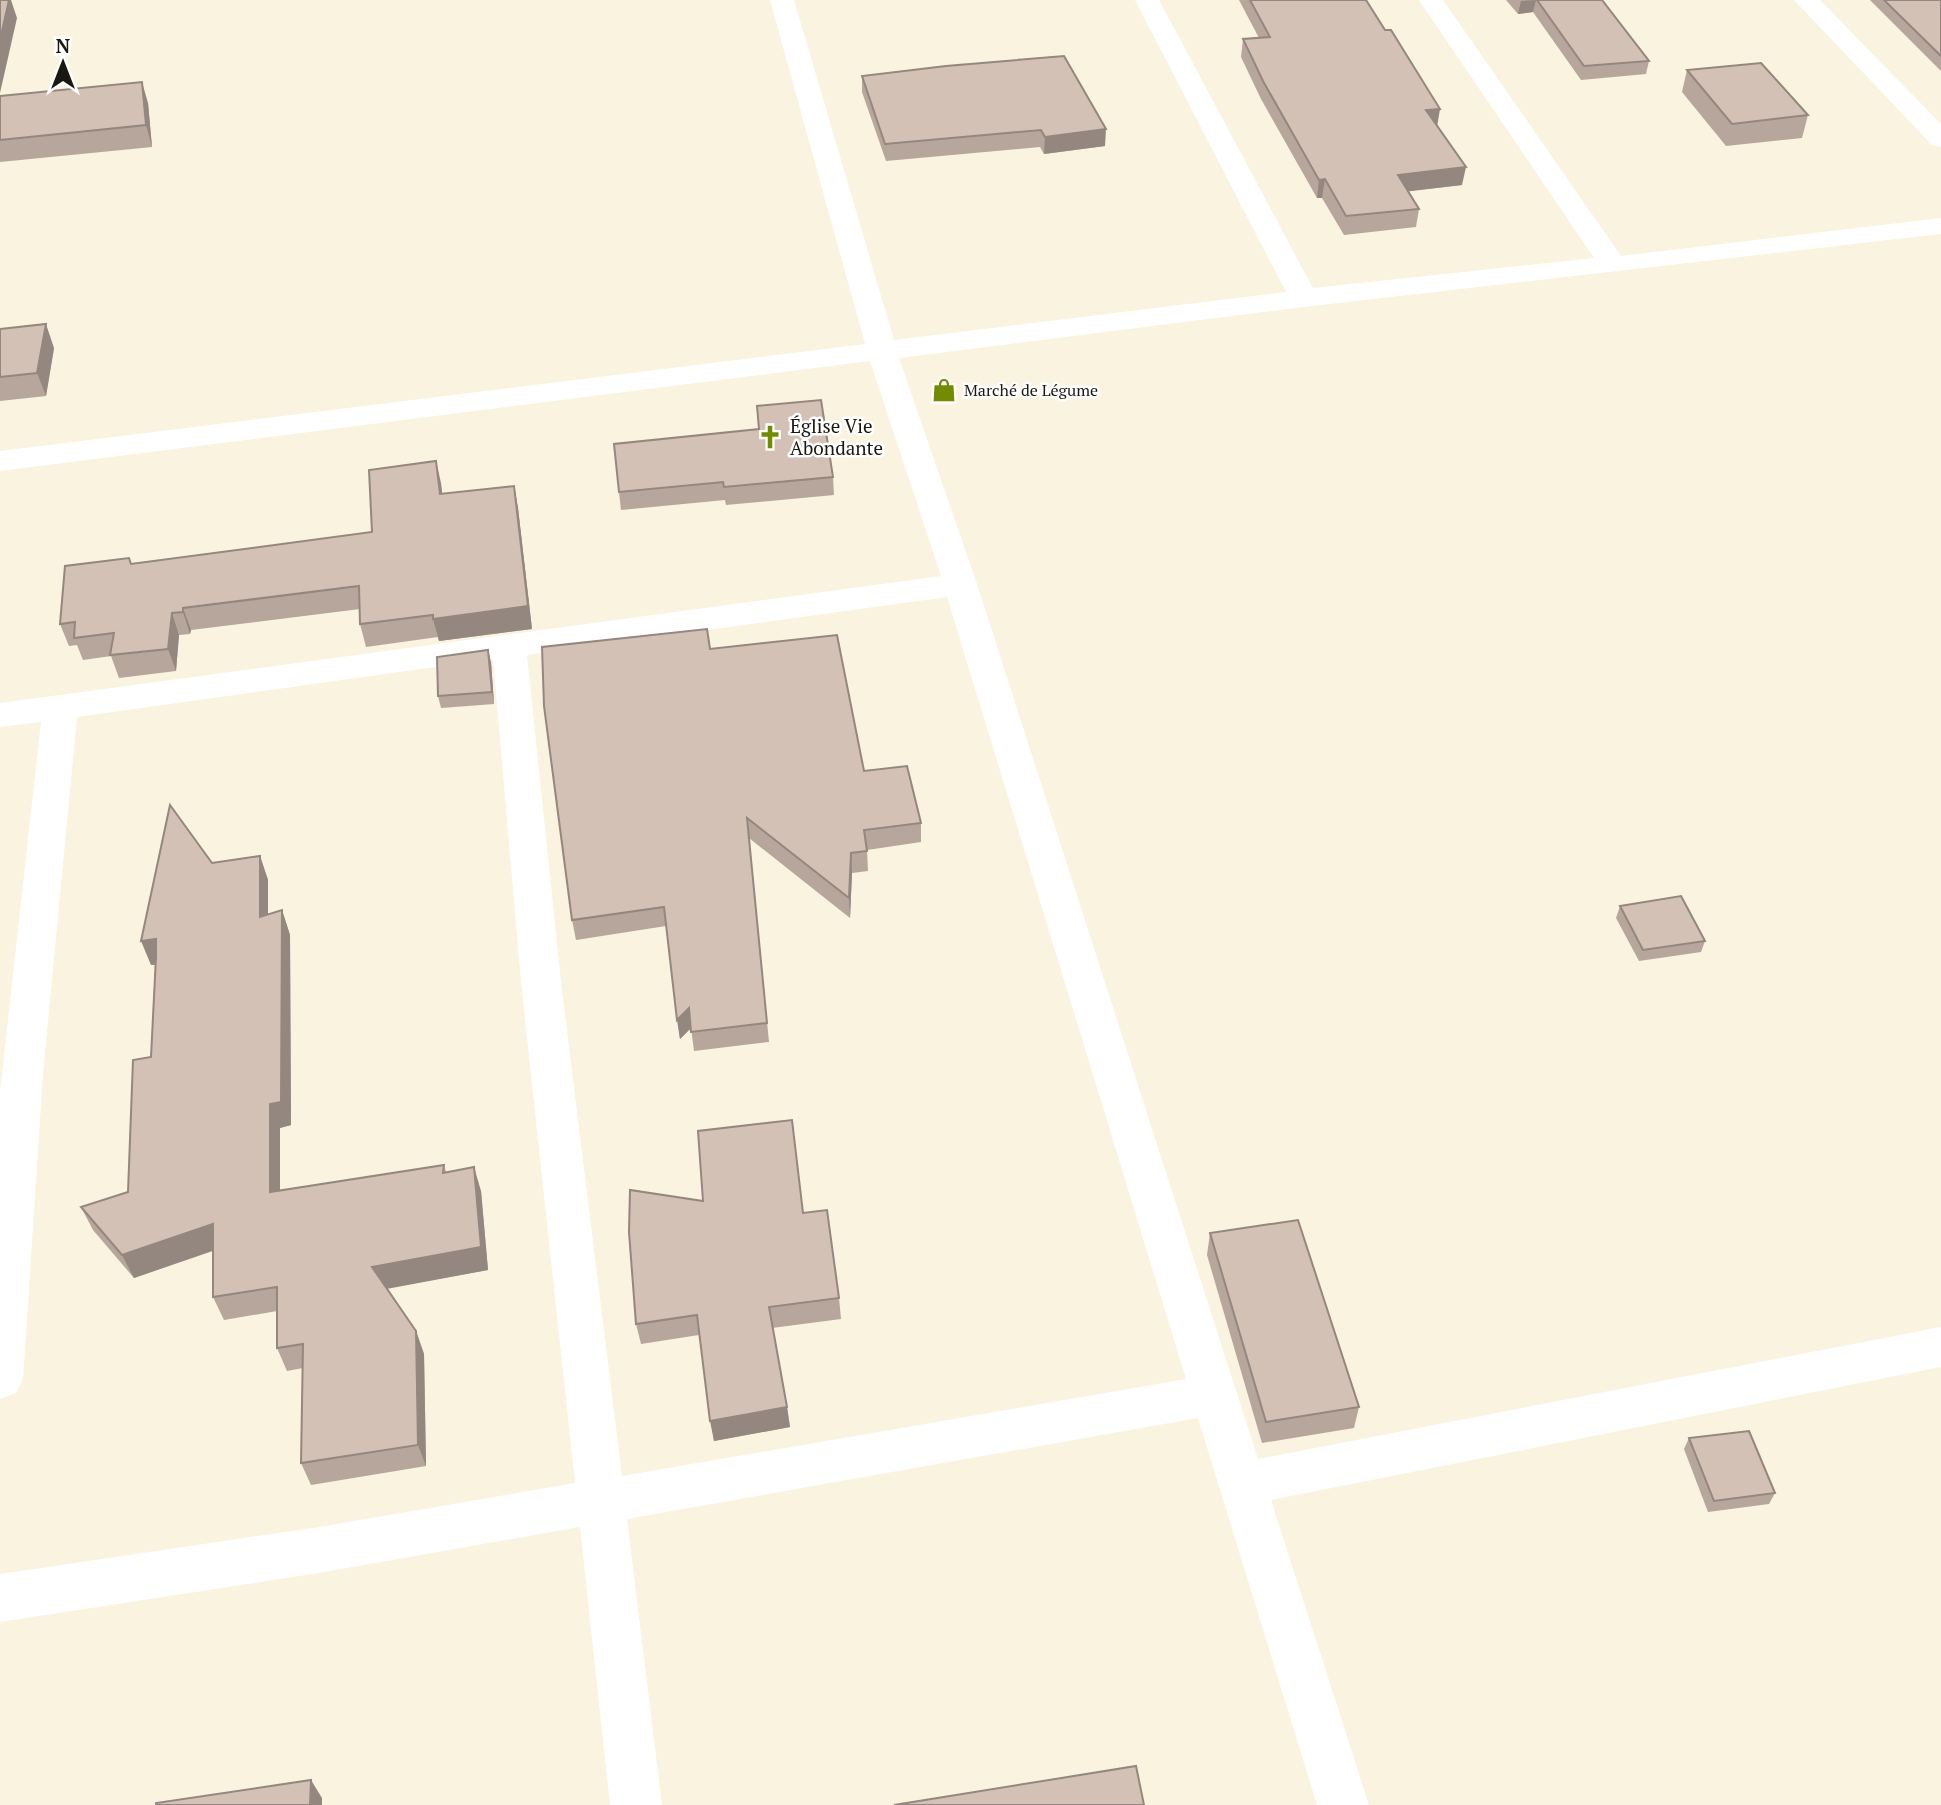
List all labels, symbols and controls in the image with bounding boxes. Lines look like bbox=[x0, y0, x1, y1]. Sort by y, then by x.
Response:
north arrow bbox=[28, 28, 98, 98]
text: N bbox=[56, 33, 71, 58]
shop icon: Marché de Légume bbox=[930, 376, 958, 404]
place label: Marché de Légume bbox=[964, 379, 1098, 401]
place label: Église Vie Abondante bbox=[790, 413, 883, 460]
church icon: Église Vie Abondante bbox=[756, 423, 784, 451]

